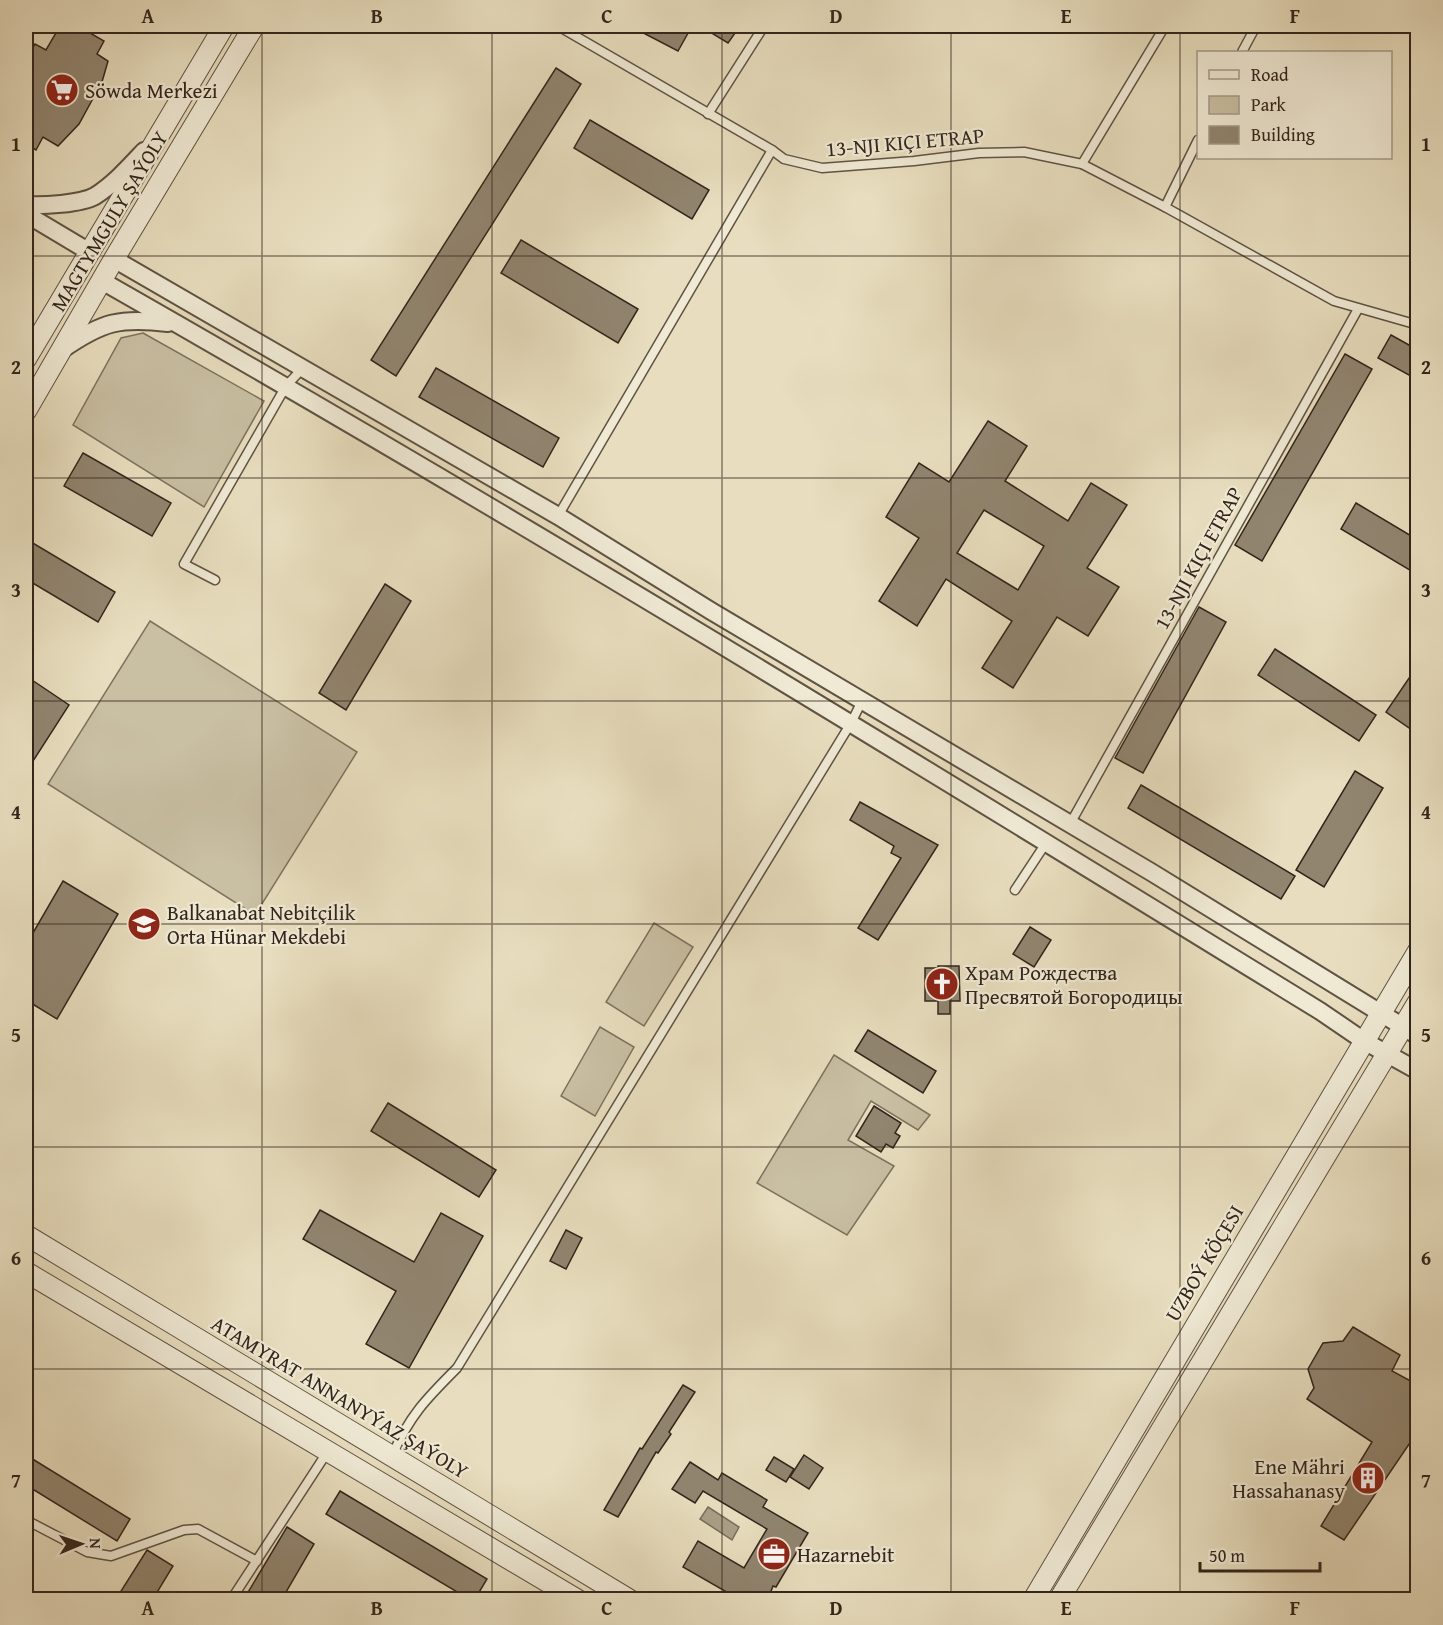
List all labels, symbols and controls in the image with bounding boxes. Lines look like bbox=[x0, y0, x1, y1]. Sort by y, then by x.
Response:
text: A bbox=[142, 1, 155, 30]
text: B bbox=[371, 1, 383, 30]
text: C bbox=[601, 1, 613, 30]
text: D bbox=[829, 1, 843, 30]
text: E bbox=[1061, 1, 1072, 30]
text: F bbox=[1290, 1, 1300, 30]
legend bbox=[1197, 51, 1392, 159]
text: Road bbox=[1251, 61, 1289, 88]
supermarket icon: Söwda Merkezi bbox=[44, 72, 80, 108]
place label: Söwda Merkezi bbox=[85, 75, 218, 106]
text: Park bbox=[1251, 91, 1287, 118]
street label: 13-NJI KIÇI ETRAP bbox=[825, 120, 985, 164]
text: Building bbox=[1251, 121, 1315, 148]
street label: MAGTYMGULY ŞAÝOLY bbox=[43, 125, 175, 317]
text: 1 bbox=[11, 129, 21, 158]
text: 1 bbox=[1421, 129, 1431, 158]
text: 2 bbox=[11, 352, 21, 381]
text: 2 bbox=[1421, 352, 1431, 381]
street label: 13-NJI KIÇI ETRAP bbox=[1146, 481, 1250, 635]
text: 3 bbox=[11, 575, 21, 604]
text: 3 bbox=[1421, 575, 1431, 604]
text: 4 bbox=[11, 797, 21, 826]
text: 4 bbox=[1421, 797, 1431, 826]
place label: Balkanabat Nebitçilik Orta Hünar Mekdebi bbox=[167, 897, 356, 952]
school or university icon: Balkanabat Nebitçilik Orta Hünar Mekdebi bbox=[126, 906, 162, 942]
place label: Храм Рождества Пресвятой Богородицы bbox=[965, 957, 1183, 1012]
church icon: Храм Рождества Пресвятой Богородицы bbox=[924, 966, 960, 1002]
text: 5 bbox=[11, 1020, 21, 1049]
text: 5 bbox=[1421, 1020, 1431, 1049]
street label: UZBOÝ KÖÇESI bbox=[1157, 1199, 1251, 1327]
text: 6 bbox=[11, 1243, 21, 1272]
text: 6 bbox=[1421, 1243, 1431, 1272]
street label: ATAMYRAT ANNANYÝAZ ŞAÝOLY bbox=[206, 1308, 475, 1486]
place label: Ene Mähri Hassahanasy bbox=[1232, 1451, 1346, 1506]
building icon: Ene Mähri Hassahanasy bbox=[1350, 1460, 1386, 1496]
text: 7 bbox=[11, 1465, 21, 1494]
text: 7 bbox=[1421, 1465, 1431, 1494]
north arrow bbox=[51, 1514, 111, 1574]
scale bar bbox=[1200, 1535, 1320, 1573]
office icon: Hazarnebit bbox=[756, 1536, 792, 1572]
text: N bbox=[84, 1538, 108, 1550]
place label: Hazarnebit bbox=[797, 1539, 895, 1570]
text: 50 m bbox=[1209, 1542, 1245, 1569]
text: A bbox=[142, 1593, 155, 1622]
text: B bbox=[371, 1593, 383, 1622]
text: C bbox=[601, 1593, 613, 1622]
text: D bbox=[829, 1593, 843, 1622]
text: E bbox=[1061, 1593, 1072, 1622]
text: F bbox=[1290, 1593, 1300, 1622]

